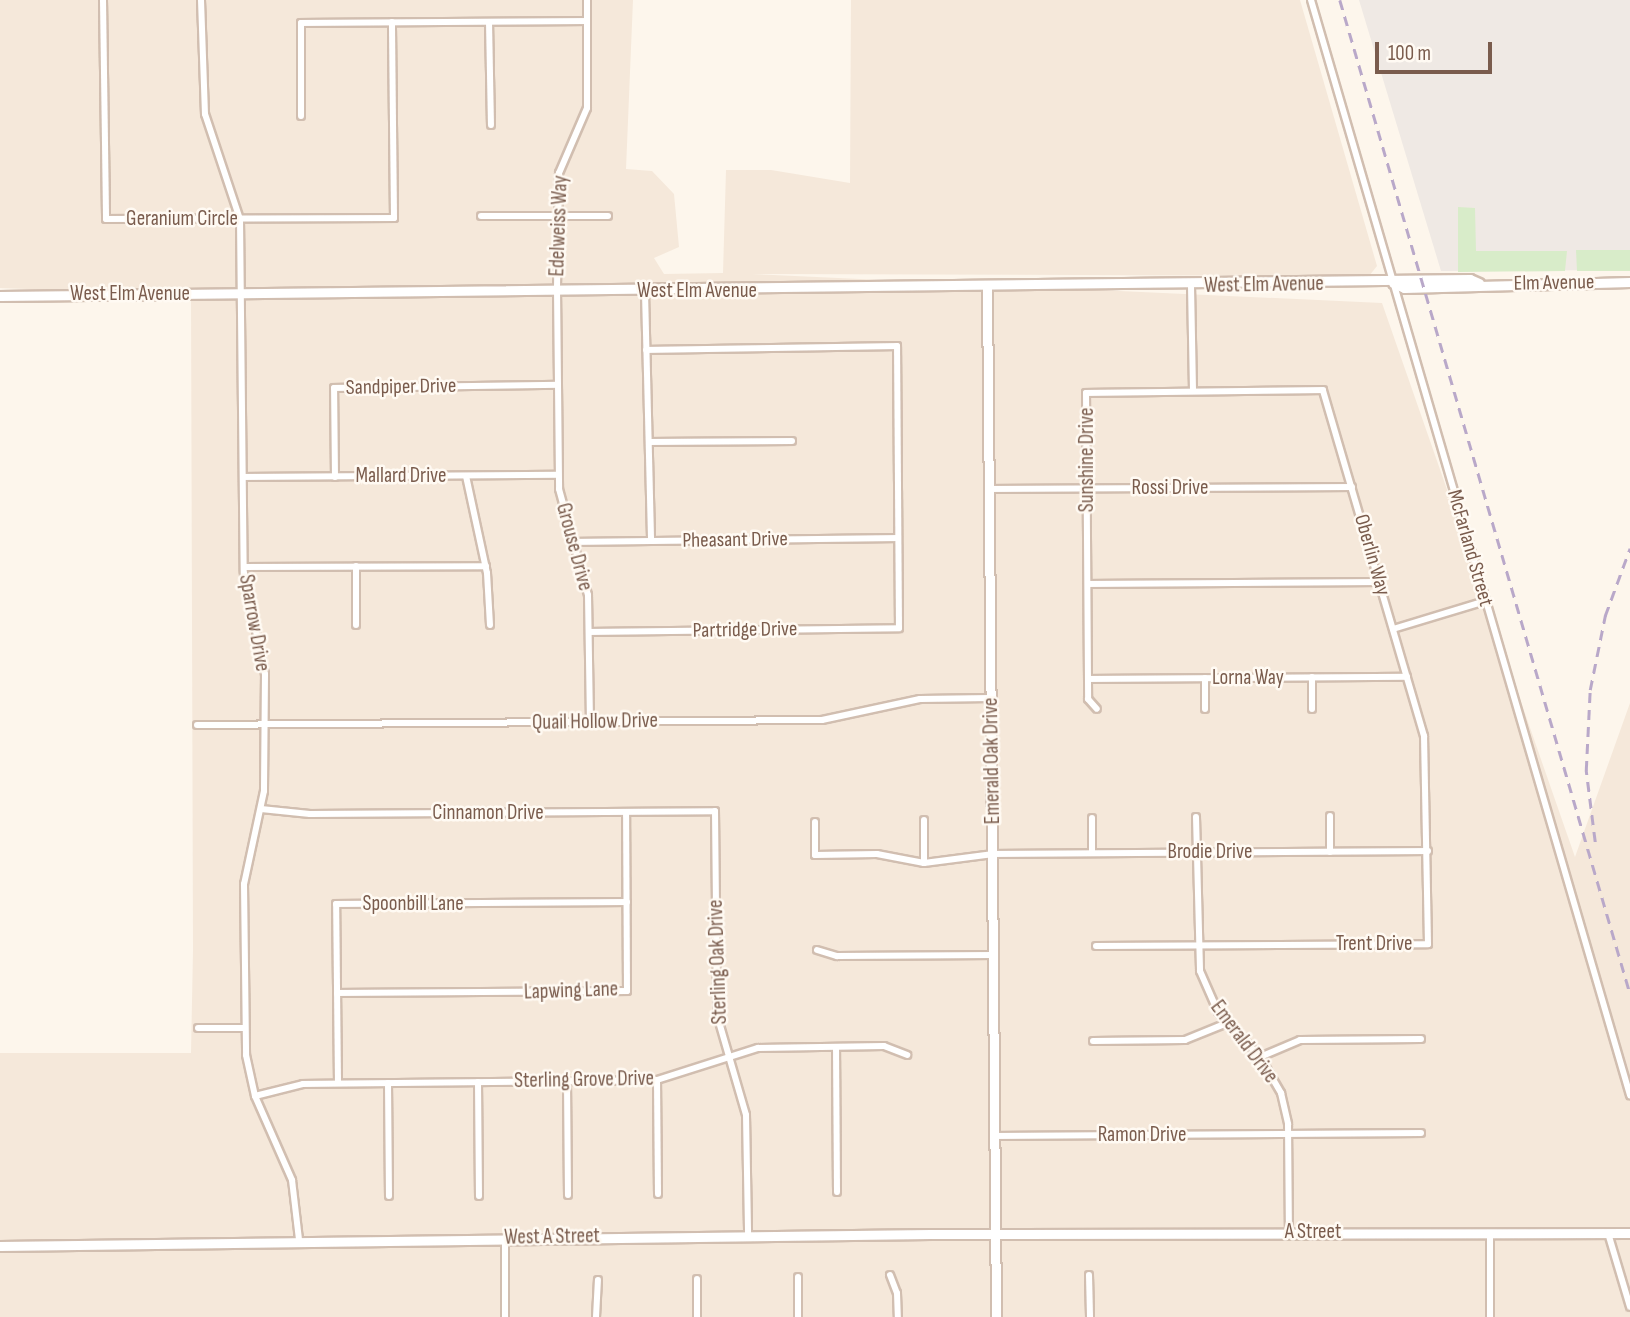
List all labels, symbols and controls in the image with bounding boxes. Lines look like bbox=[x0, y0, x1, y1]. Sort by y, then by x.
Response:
scale bar bbox=[1378, 28, 1495, 72]
text: 100 m bbox=[1388, 41, 1431, 66]
street label: Edelweiss Way bbox=[545, 175, 573, 277]
street label: Geranium Circle bbox=[126, 206, 238, 232]
street label: Elm Avenue bbox=[1513, 270, 1595, 296]
street label: West Elm Avenue bbox=[1204, 271, 1324, 299]
street label: West Elm Avenue bbox=[637, 278, 757, 304]
street label: West Elm Avenue bbox=[70, 281, 190, 307]
street label: Sandpiper Drive bbox=[345, 373, 457, 401]
street label: Sunshine Drive bbox=[1074, 408, 1100, 512]
street label: Mallard Drive bbox=[356, 463, 446, 489]
street label: Rossi Drive bbox=[1132, 475, 1208, 501]
street label: McFarland Street bbox=[1441, 487, 1499, 609]
street label: Grouse Drive bbox=[550, 500, 598, 594]
street label: Oberlin Way bbox=[1348, 512, 1396, 598]
street label: Pheasant Drive bbox=[682, 526, 788, 554]
street label: Sparrow Drive bbox=[233, 573, 275, 673]
street label: Partridge Drive bbox=[692, 616, 798, 644]
street label: Lorna Way bbox=[1212, 665, 1284, 691]
street label: Emerald Oak Drive bbox=[978, 697, 1006, 825]
street label: Quail Hollow Drive bbox=[532, 708, 658, 736]
street label: Cinnamon Drive bbox=[432, 800, 544, 826]
street label: Brodie Drive bbox=[1168, 839, 1252, 865]
street label: Spoonbill Lane bbox=[362, 891, 464, 917]
street label: Sterling Oak Drive bbox=[703, 899, 733, 1025]
street label: Trent Drive bbox=[1336, 931, 1412, 957]
street label: Lapwing Lane bbox=[524, 977, 618, 1005]
street label: Emerald Drive bbox=[1205, 996, 1283, 1088]
street label: Sterling Grove Drive bbox=[514, 1066, 654, 1094]
street label: Ramon Drive bbox=[1098, 1122, 1186, 1148]
street label: A Street bbox=[1285, 1219, 1341, 1245]
street label: West A Street bbox=[504, 1224, 600, 1250]

